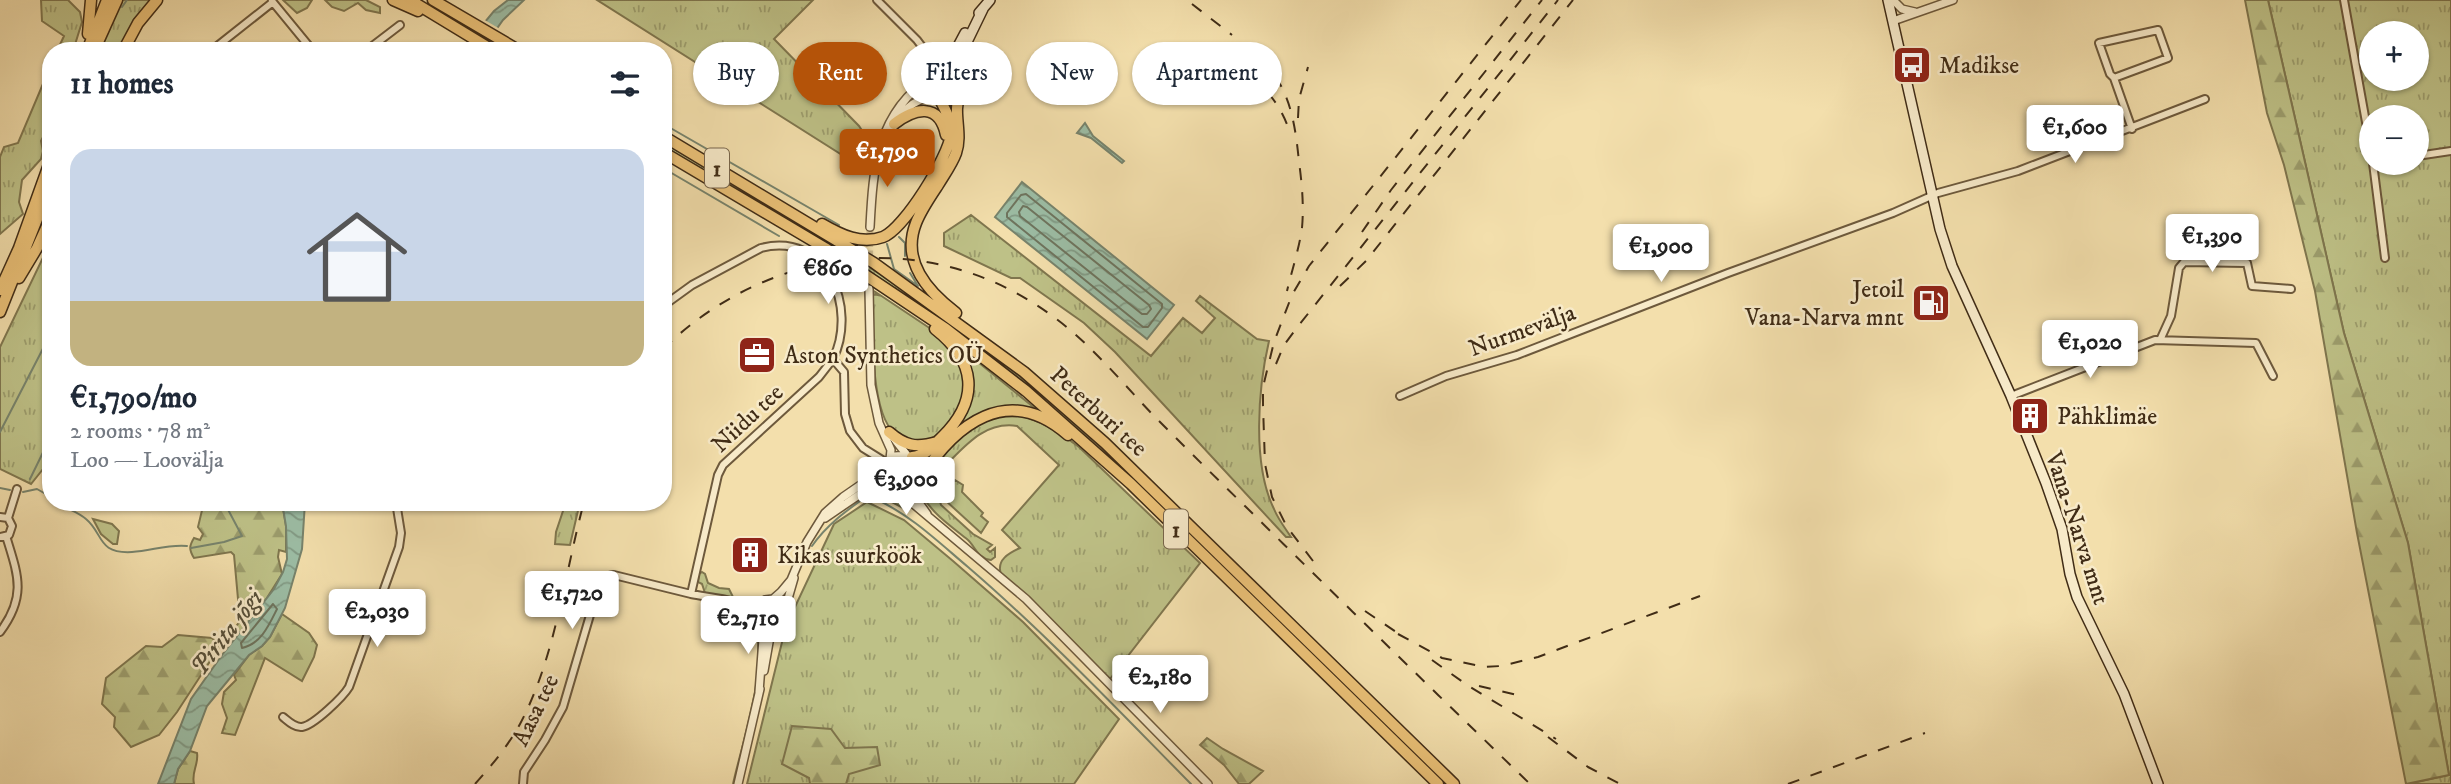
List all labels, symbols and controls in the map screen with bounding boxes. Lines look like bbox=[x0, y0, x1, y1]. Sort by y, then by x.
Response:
map controls bbox=[2359, 21, 2429, 175]
button: + bbox=[2359, 21, 2429, 91]
chip: Buy bbox=[693, 42, 779, 105]
chip: Rent bbox=[793, 42, 887, 105]
chip: Filters bbox=[901, 42, 1012, 105]
chip: New bbox=[1026, 42, 1118, 105]
chip: Apartment bbox=[1132, 42, 1282, 105]
bus stop icon: Madikse bbox=[1891, 44, 1933, 86]
place label: Madikse bbox=[1939, 51, 2019, 81]
icon: filters bbox=[606, 65, 644, 103]
text: 11 homes bbox=[70, 66, 174, 103]
button: − bbox=[2359, 105, 2429, 175]
pin: €1,600 bbox=[2018, 106, 2132, 165]
text: €1,600 bbox=[2043, 113, 2107, 142]
pin: €1,790 bbox=[830, 130, 944, 189]
text: €1,790 bbox=[856, 137, 918, 166]
road number: 1 bbox=[705, 148, 729, 188]
icon: home bbox=[294, 194, 420, 320]
pin: €1,390 bbox=[2155, 215, 2269, 274]
text: €1,390 bbox=[2182, 222, 2242, 251]
pin: €1,900 bbox=[1604, 224, 1718, 284]
text: €1,900 bbox=[1629, 232, 1693, 261]
pin: €860 bbox=[787, 246, 869, 306]
text: €860 bbox=[803, 254, 853, 283]
place label: Jetoil Vana-Narva mnt bbox=[1744, 275, 1905, 333]
fuel station icon: Jetoil Vana-Narva mnt bbox=[1910, 282, 1952, 324]
street label: Nurmevälja bbox=[1465, 297, 1581, 364]
pin: €1,020 bbox=[2033, 320, 2147, 380]
text: €1,020 bbox=[2058, 328, 2122, 357]
office icon: Aston Synthetics OÜ bbox=[736, 334, 778, 376]
place label: Aston Synthetics OÜ bbox=[784, 341, 983, 371]
street label: Peterburi tee bbox=[1043, 360, 1153, 463]
street label: Niidu tee bbox=[705, 378, 790, 460]
text: €1,790/mo bbox=[70, 380, 197, 417]
building icon: Pähklimäe bbox=[2009, 395, 2051, 437]
place label: Pähklimäe bbox=[2057, 402, 2157, 432]
text: 2 rooms · 78 m² bbox=[70, 417, 210, 446]
text: Loo — Loovälja bbox=[70, 446, 224, 475]
street label: Vana-Narva mnt bbox=[2038, 447, 2116, 609]
pin: €3,900 bbox=[849, 458, 963, 517]
text: €3,900 bbox=[874, 465, 938, 494]
road number: 1 bbox=[1164, 509, 1188, 548]
building icon: Kikas suurköök bbox=[729, 534, 771, 576]
place label: Kikas suurköök bbox=[777, 541, 922, 571]
pin: €1,720 bbox=[515, 572, 629, 631]
text: €1,720 bbox=[541, 579, 603, 608]
water label: Pirita jõgi bbox=[183, 582, 272, 683]
pin: €2,030 bbox=[320, 590, 434, 649]
pin: €2,710 bbox=[691, 596, 805, 656]
text: €2,030 bbox=[345, 597, 409, 626]
text: €2,710 bbox=[717, 604, 779, 633]
pin: €2,180 bbox=[1103, 656, 1217, 715]
text: €2,180 bbox=[1128, 663, 1192, 692]
street label: Aasa tee bbox=[506, 669, 566, 751]

